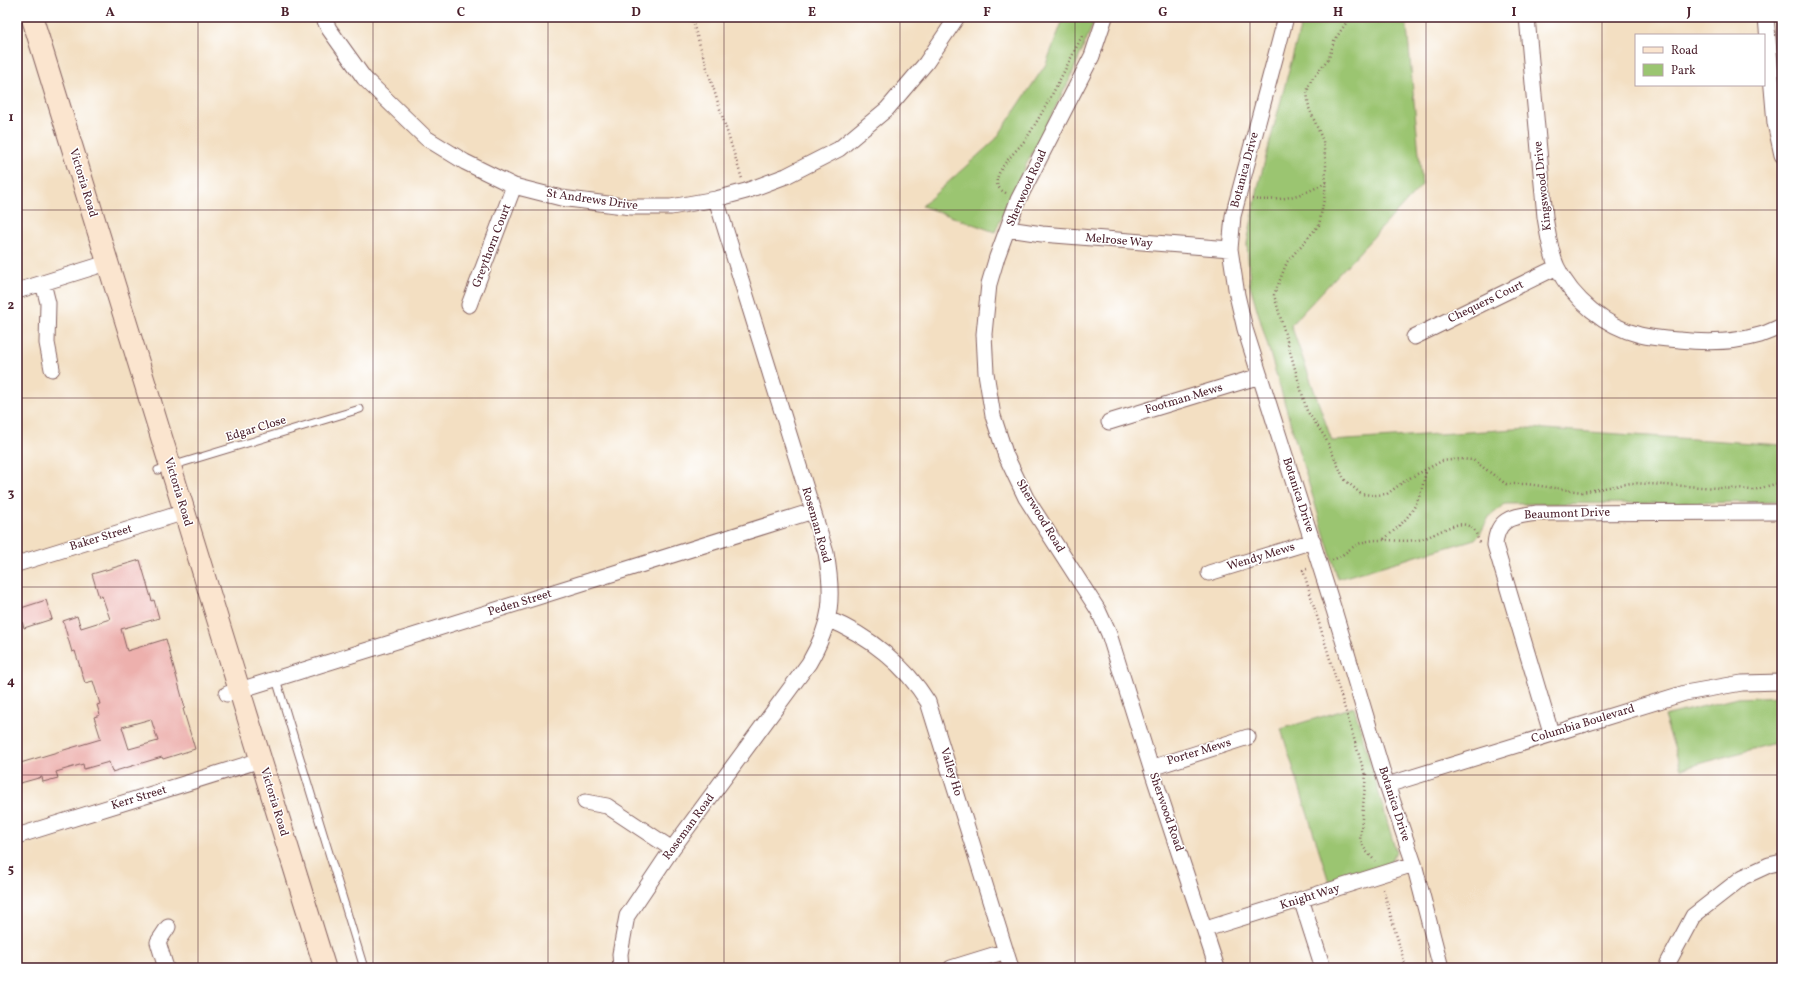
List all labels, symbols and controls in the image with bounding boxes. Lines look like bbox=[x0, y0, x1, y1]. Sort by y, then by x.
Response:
text: A bbox=[105, 4, 115, 22]
text: B bbox=[281, 4, 290, 22]
text: C bbox=[457, 4, 465, 22]
text: D bbox=[631, 4, 641, 22]
text: E bbox=[808, 4, 816, 22]
text: F bbox=[983, 4, 991, 22]
text: G bbox=[1158, 4, 1168, 22]
text: H bbox=[1333, 4, 1343, 22]
text: I bbox=[1512, 4, 1517, 22]
text: J bbox=[1686, 4, 1692, 22]
legend bbox=[1635, 34, 1765, 86]
text: Road bbox=[1671, 43, 1698, 59]
text: Park bbox=[1671, 63, 1696, 79]
text: 1 bbox=[8, 109, 14, 127]
street label: Botanica Drive bbox=[1227, 130, 1263, 210]
street label: Kingswood Drive bbox=[1530, 140, 1556, 232]
street label: Victoria Road bbox=[65, 147, 101, 220]
street label: Sherwood Road bbox=[1003, 147, 1051, 229]
street label: St Andrews Drive bbox=[545, 186, 639, 214]
street label: Greythorn Court bbox=[469, 202, 515, 290]
street label: Melrose Way bbox=[1085, 230, 1154, 252]
street label: Chequers Court bbox=[1445, 277, 1527, 327]
text: 2 bbox=[8, 297, 15, 315]
street label: Footman Mews bbox=[1143, 380, 1225, 418]
street label: Edgar Close bbox=[224, 412, 288, 446]
street label: Botanica Drive bbox=[1278, 455, 1318, 535]
street label: Victoria Road bbox=[160, 456, 196, 529]
street label: Sherwood Road bbox=[1012, 476, 1068, 556]
text: 3 bbox=[8, 485, 15, 503]
street label: Roseman Road bbox=[797, 485, 835, 565]
street label: Beaumont Drive bbox=[1524, 504, 1611, 523]
street label: Baker Street bbox=[68, 521, 134, 555]
street label: Wendy Mews bbox=[1225, 539, 1297, 575]
street label: Peden Street bbox=[486, 586, 554, 620]
text: 4 bbox=[7, 673, 15, 691]
street label: Columbia Boulevard bbox=[1529, 701, 1637, 747]
street label: Porter Mews bbox=[1165, 735, 1233, 769]
street label: Valley Ho bbox=[936, 746, 966, 798]
street label: Botanica Drive bbox=[1374, 764, 1414, 844]
street label: Victoria Road bbox=[256, 766, 292, 839]
street label: Sherwood Road bbox=[1145, 770, 1187, 854]
street label: Kerr Street bbox=[109, 782, 169, 814]
street label: Roseman Road bbox=[659, 790, 719, 863]
text: 5 bbox=[8, 861, 14, 879]
street label: Knight Way bbox=[1278, 880, 1342, 914]

